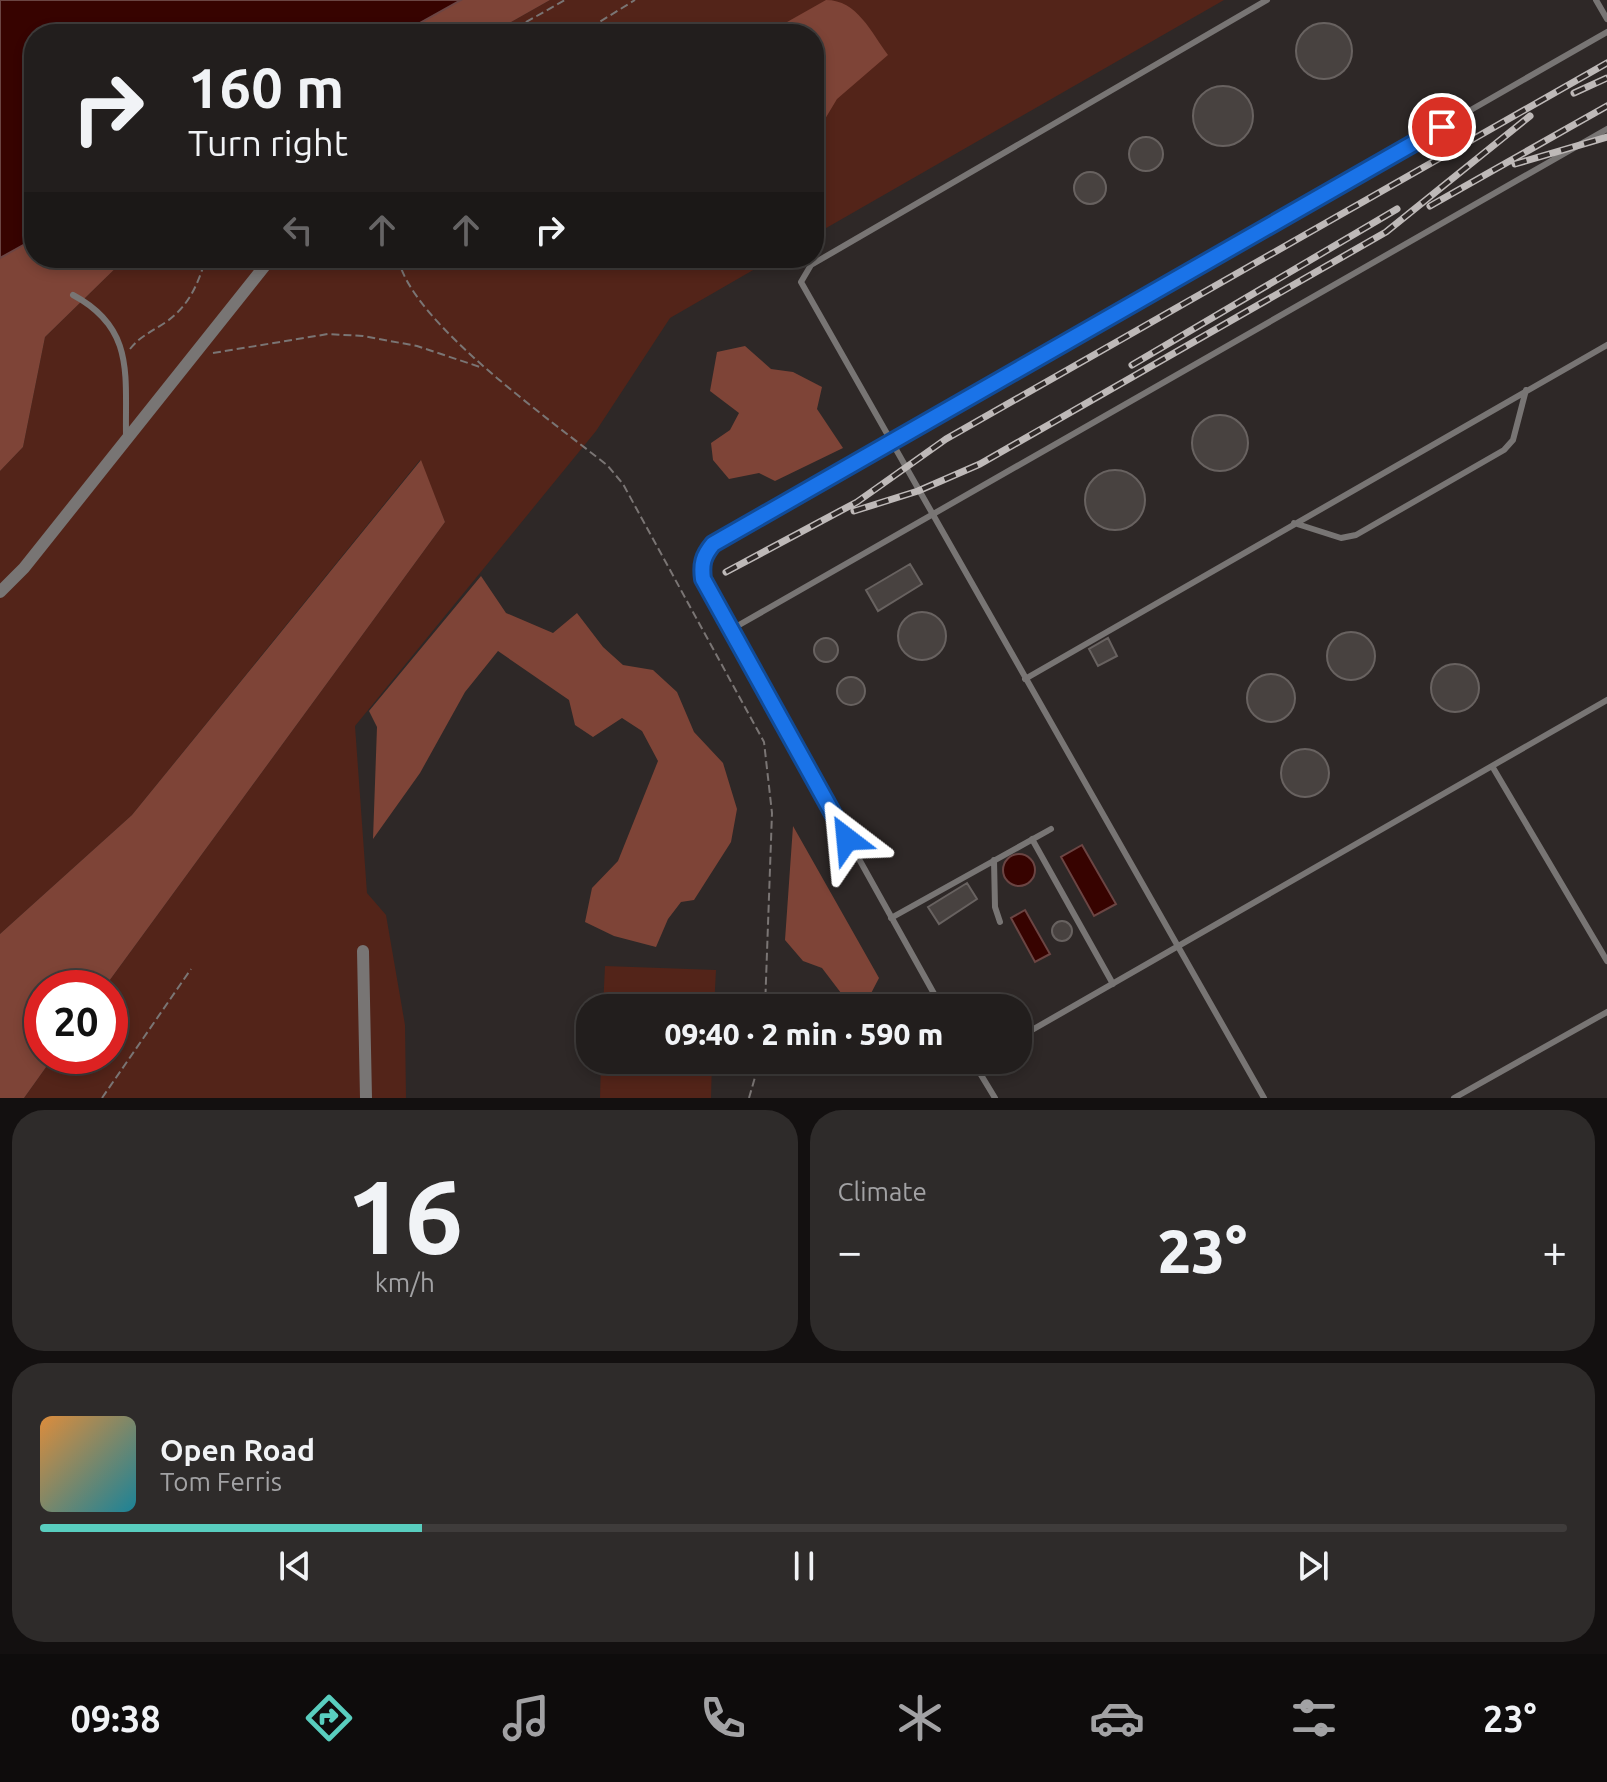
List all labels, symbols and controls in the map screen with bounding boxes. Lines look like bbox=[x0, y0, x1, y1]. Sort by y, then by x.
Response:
icon: right bbox=[56, 56, 160, 160]
text: 160 m bbox=[188, 56, 344, 119]
pin bbox=[1408, 93, 1476, 161]
icon: arrive bbox=[1420, 105, 1464, 149]
text: Turn right bbox=[188, 122, 348, 163]
icon: left bbox=[276, 208, 320, 252]
icon: ahead bbox=[360, 208, 404, 252]
icon: ahead bbox=[444, 208, 488, 252]
icon: right bbox=[528, 208, 572, 252]
position arrow bbox=[805, 797, 889, 881]
speed limit sign: 20 bbox=[24, 970, 128, 1074]
text: 09:40 · 2 min · 590 m bbox=[665, 1017, 943, 1051]
text: 16 bbox=[346, 1157, 463, 1274]
text: Climate bbox=[838, 1177, 927, 1206]
text: 23° bbox=[1158, 1217, 1247, 1284]
text: − bbox=[838, 1226, 862, 1275]
text: + bbox=[1542, 1226, 1567, 1275]
text: km/h bbox=[375, 1268, 435, 1297]
text: Open Road bbox=[160, 1433, 315, 1467]
text: Tom Ferris bbox=[160, 1467, 282, 1496]
icon: previous bbox=[273, 1544, 317, 1588]
icon: pause bbox=[782, 1544, 826, 1588]
icon: next bbox=[1291, 1544, 1335, 1588]
icon: directions bbox=[301, 1690, 357, 1746]
icon: music bbox=[498, 1690, 554, 1746]
icon: phone bbox=[695, 1690, 751, 1746]
icon: climate bbox=[892, 1690, 948, 1746]
icon: car bbox=[1089, 1690, 1145, 1746]
icon: filters bbox=[1286, 1690, 1342, 1746]
text: 09:38 bbox=[70, 1698, 161, 1739]
text: 23° bbox=[1483, 1698, 1536, 1739]

